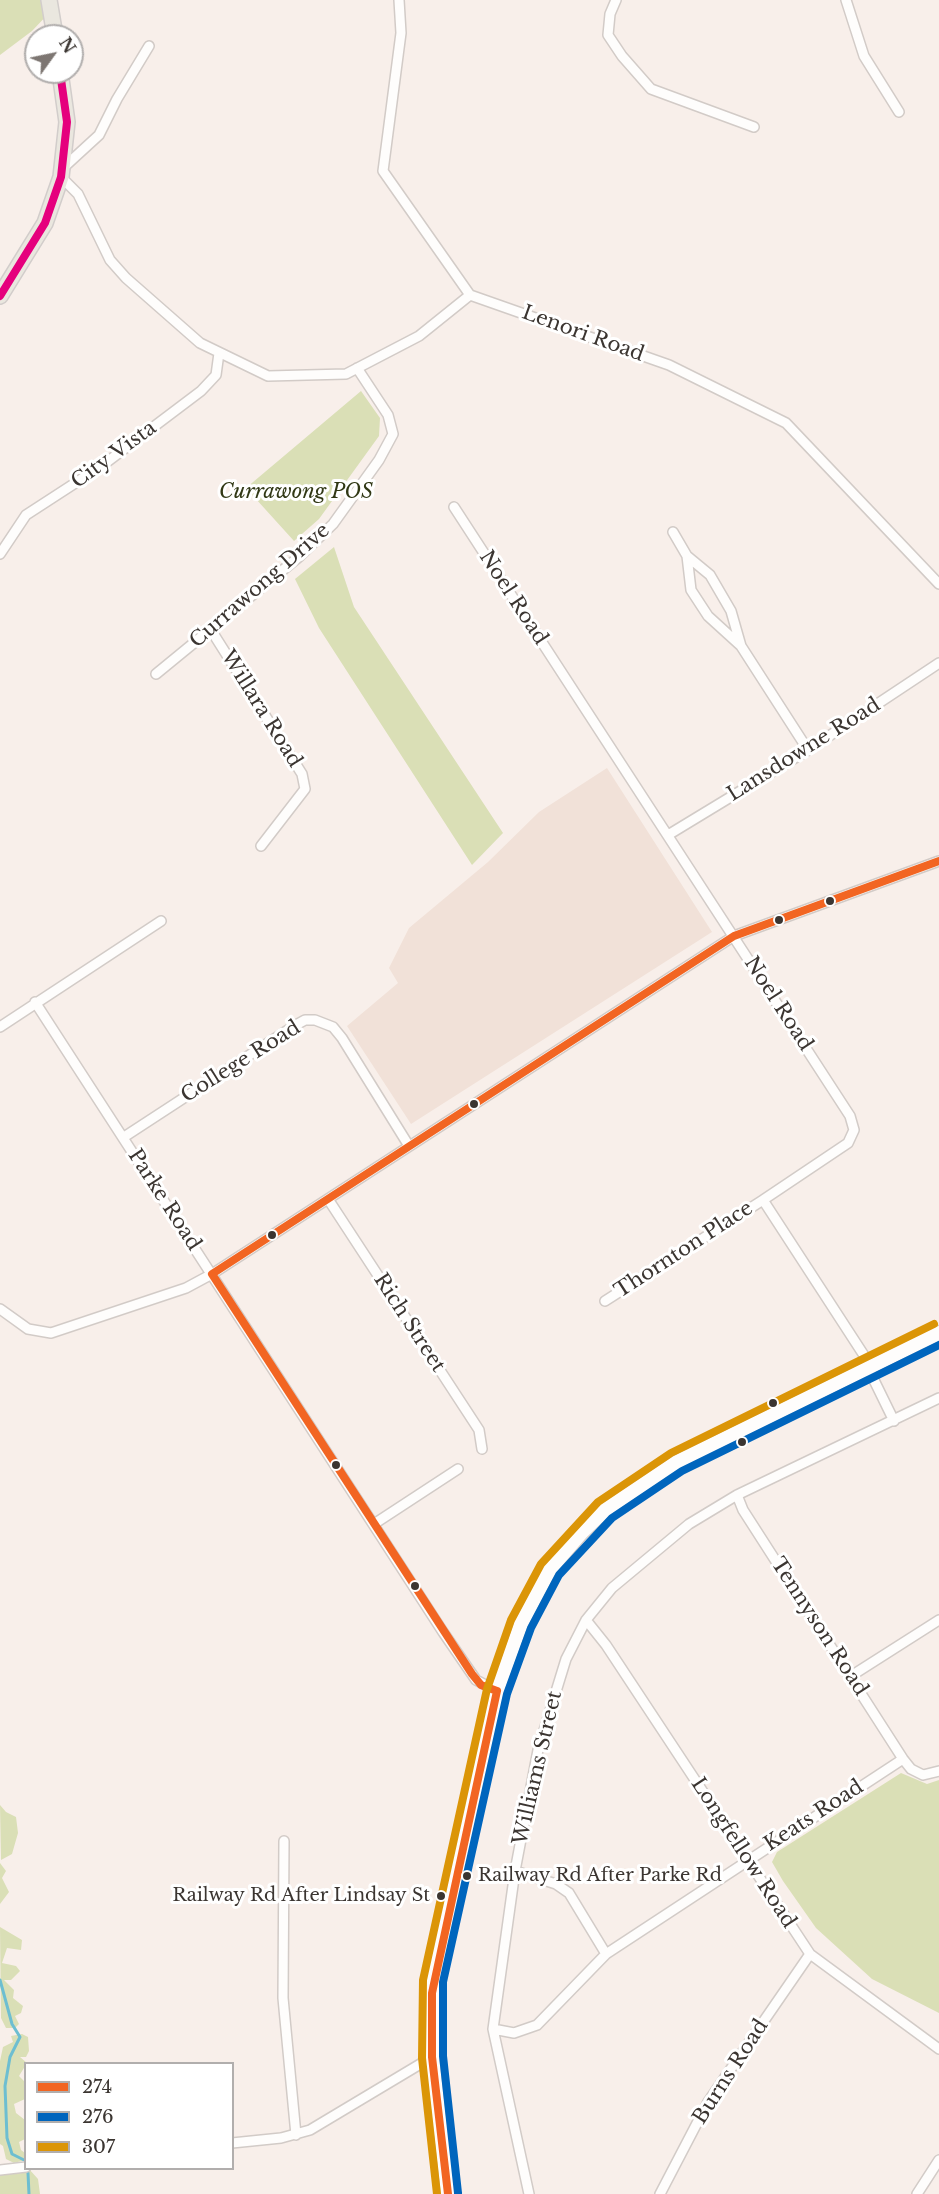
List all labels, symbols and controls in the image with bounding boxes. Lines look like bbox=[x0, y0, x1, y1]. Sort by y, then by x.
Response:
north arrow bbox=[24, 24, 84, 84]
text: N bbox=[55, 34, 80, 57]
street label: Lenori Road bbox=[519, 301, 647, 367]
street label: City Vista bbox=[67, 416, 161, 494]
park label: Currawong POS bbox=[219, 480, 373, 504]
street label: Currawong Drive bbox=[185, 519, 335, 653]
street label: Noel Road bbox=[474, 546, 552, 650]
street label: Willara Road bbox=[215, 646, 307, 772]
street label: Lansdowne Road bbox=[723, 693, 885, 807]
unlabelled marker bbox=[824, 895, 836, 907]
unlabelled marker bbox=[773, 914, 785, 926]
street label: Noel Road bbox=[739, 952, 817, 1056]
street label: College Road bbox=[177, 1016, 305, 1108]
unlabelled marker bbox=[468, 1098, 480, 1110]
street label: Parke Road bbox=[122, 1145, 206, 1255]
street label: Thornton Place bbox=[610, 1196, 758, 1304]
unlabelled marker bbox=[266, 1229, 278, 1241]
street label: Rich Street bbox=[368, 1269, 450, 1377]
unlabelled marker bbox=[767, 1397, 779, 1409]
unlabelled marker bbox=[736, 1436, 748, 1448]
unlabelled marker bbox=[330, 1459, 342, 1471]
street label: Tennyson Road bbox=[765, 1553, 873, 1701]
unlabelled marker bbox=[409, 1580, 421, 1592]
street label: Williams Street bbox=[509, 1689, 567, 1847]
street label: Longfellow Road bbox=[685, 1773, 801, 1933]
street label: Keats Road bbox=[760, 1775, 868, 1857]
place label: Railway Rd After Parke Rd bbox=[478, 1865, 722, 1887]
marker: Railway Rd After Parke Rd bbox=[461, 1870, 473, 1882]
place label: Railway Rd After Lindsay St bbox=[172, 1885, 430, 1907]
marker: Railway Rd After Lindsay St bbox=[435, 1890, 447, 1902]
street label: Burns Road bbox=[688, 2015, 774, 2129]
legend bbox=[24, 2062, 234, 2170]
text: 274 bbox=[82, 2076, 112, 2098]
text: 276 bbox=[82, 2106, 114, 2128]
text: 307 bbox=[82, 2136, 115, 2158]

